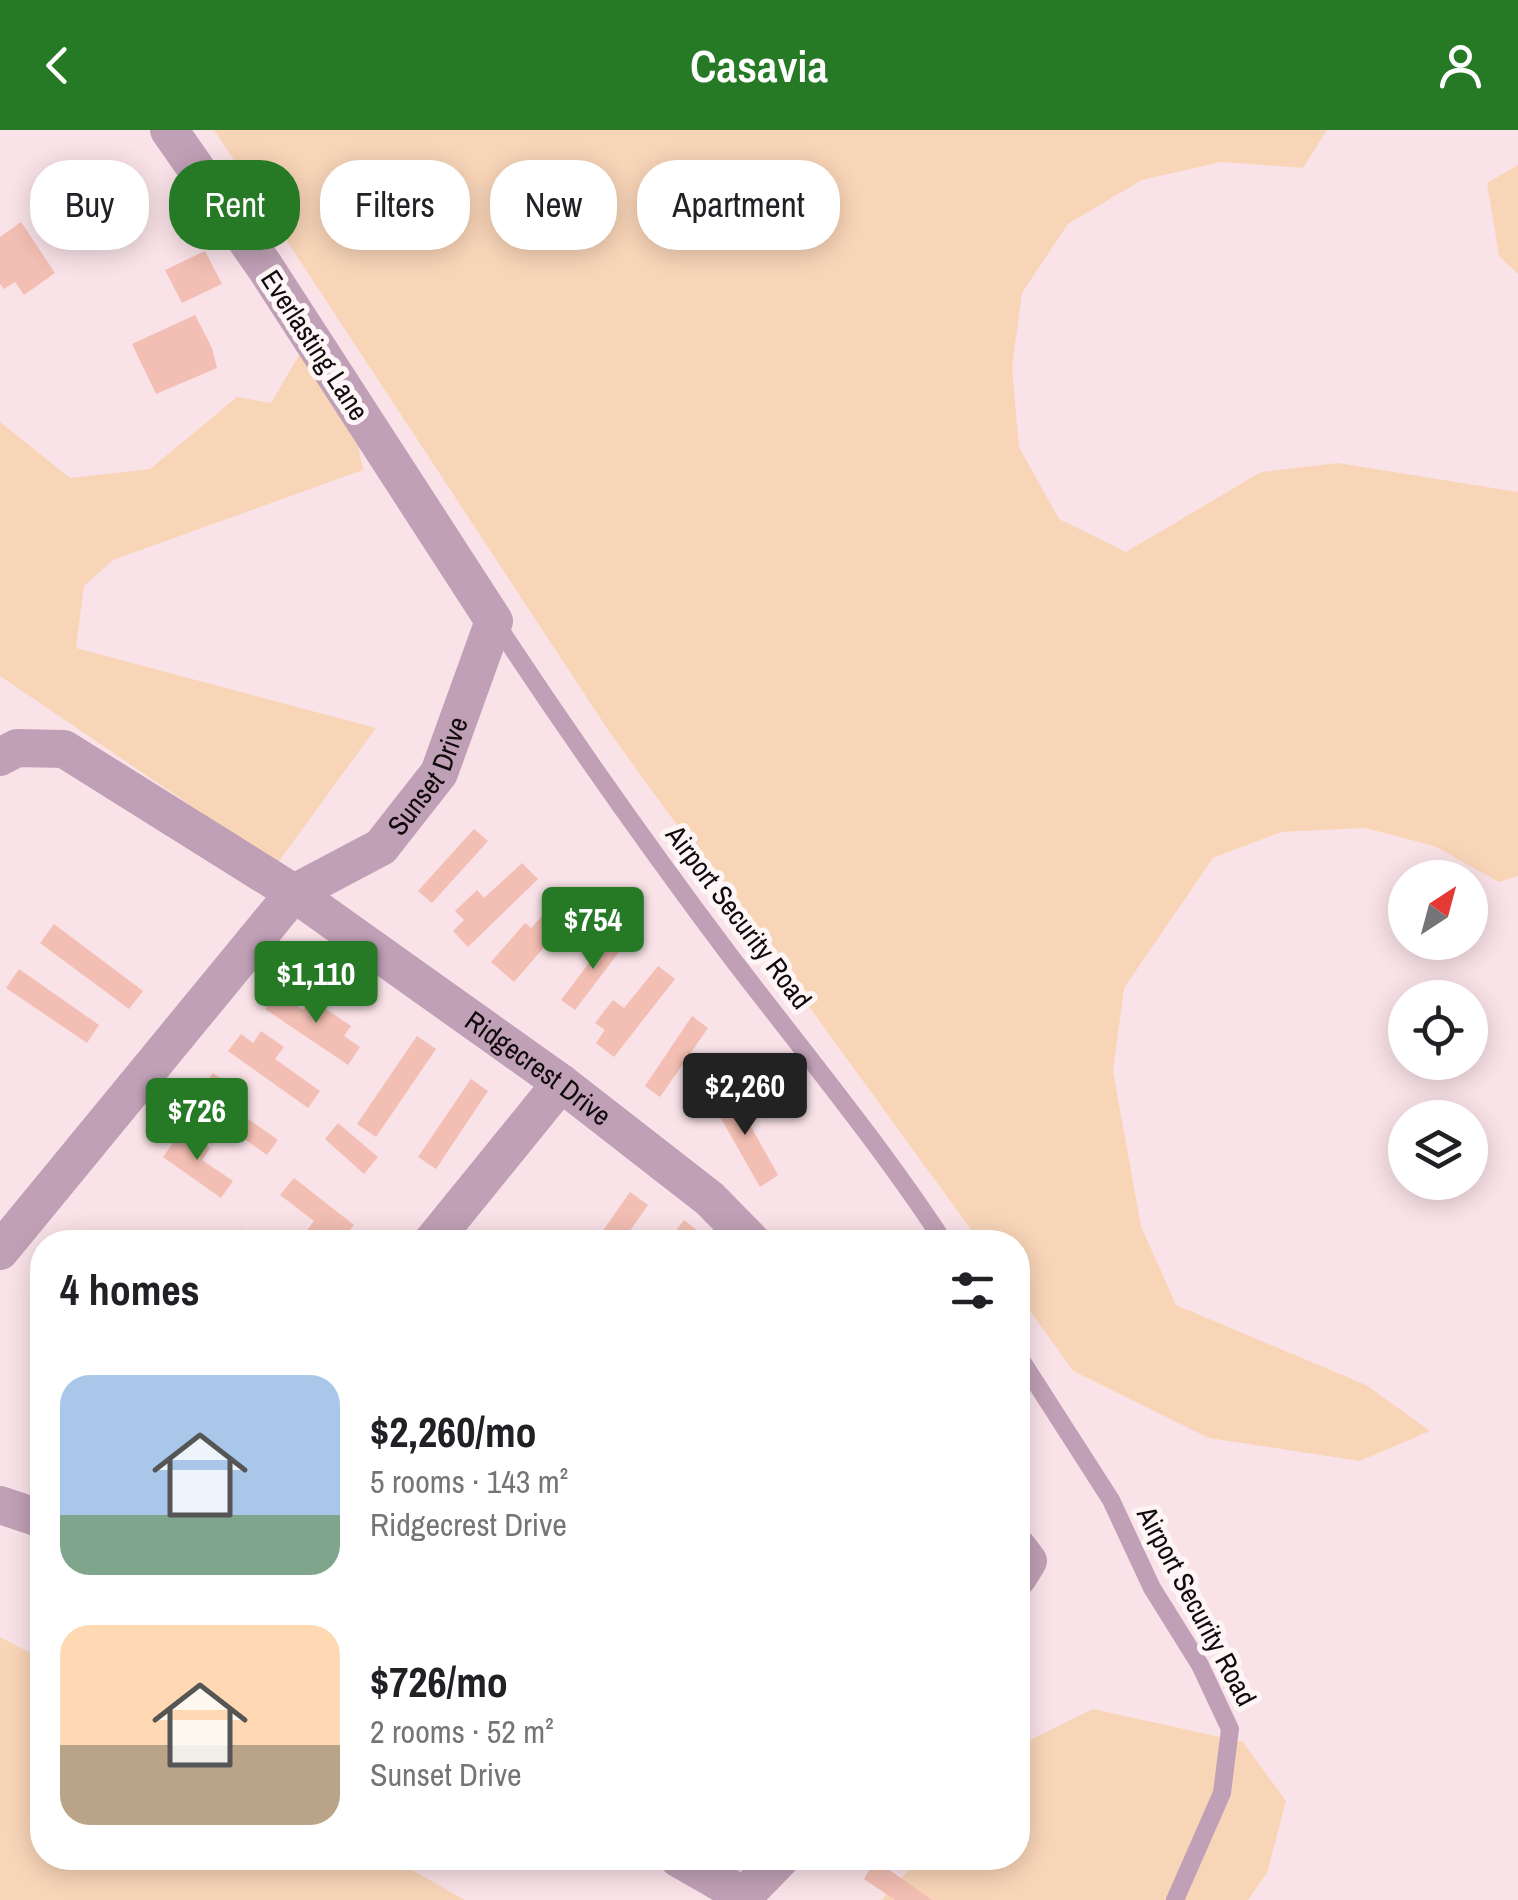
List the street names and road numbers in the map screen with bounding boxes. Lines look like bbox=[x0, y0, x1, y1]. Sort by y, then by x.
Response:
street label: Everlasting Lane bbox=[252, 262, 378, 428]
street label: Sunset Drive bbox=[378, 711, 477, 843]
street label: Airport Security Road bbox=[657, 817, 821, 1017]
street label: Ridgecrest Drive bbox=[458, 1002, 619, 1134]
street label: Airport Security Road bbox=[1128, 1499, 1266, 1712]

